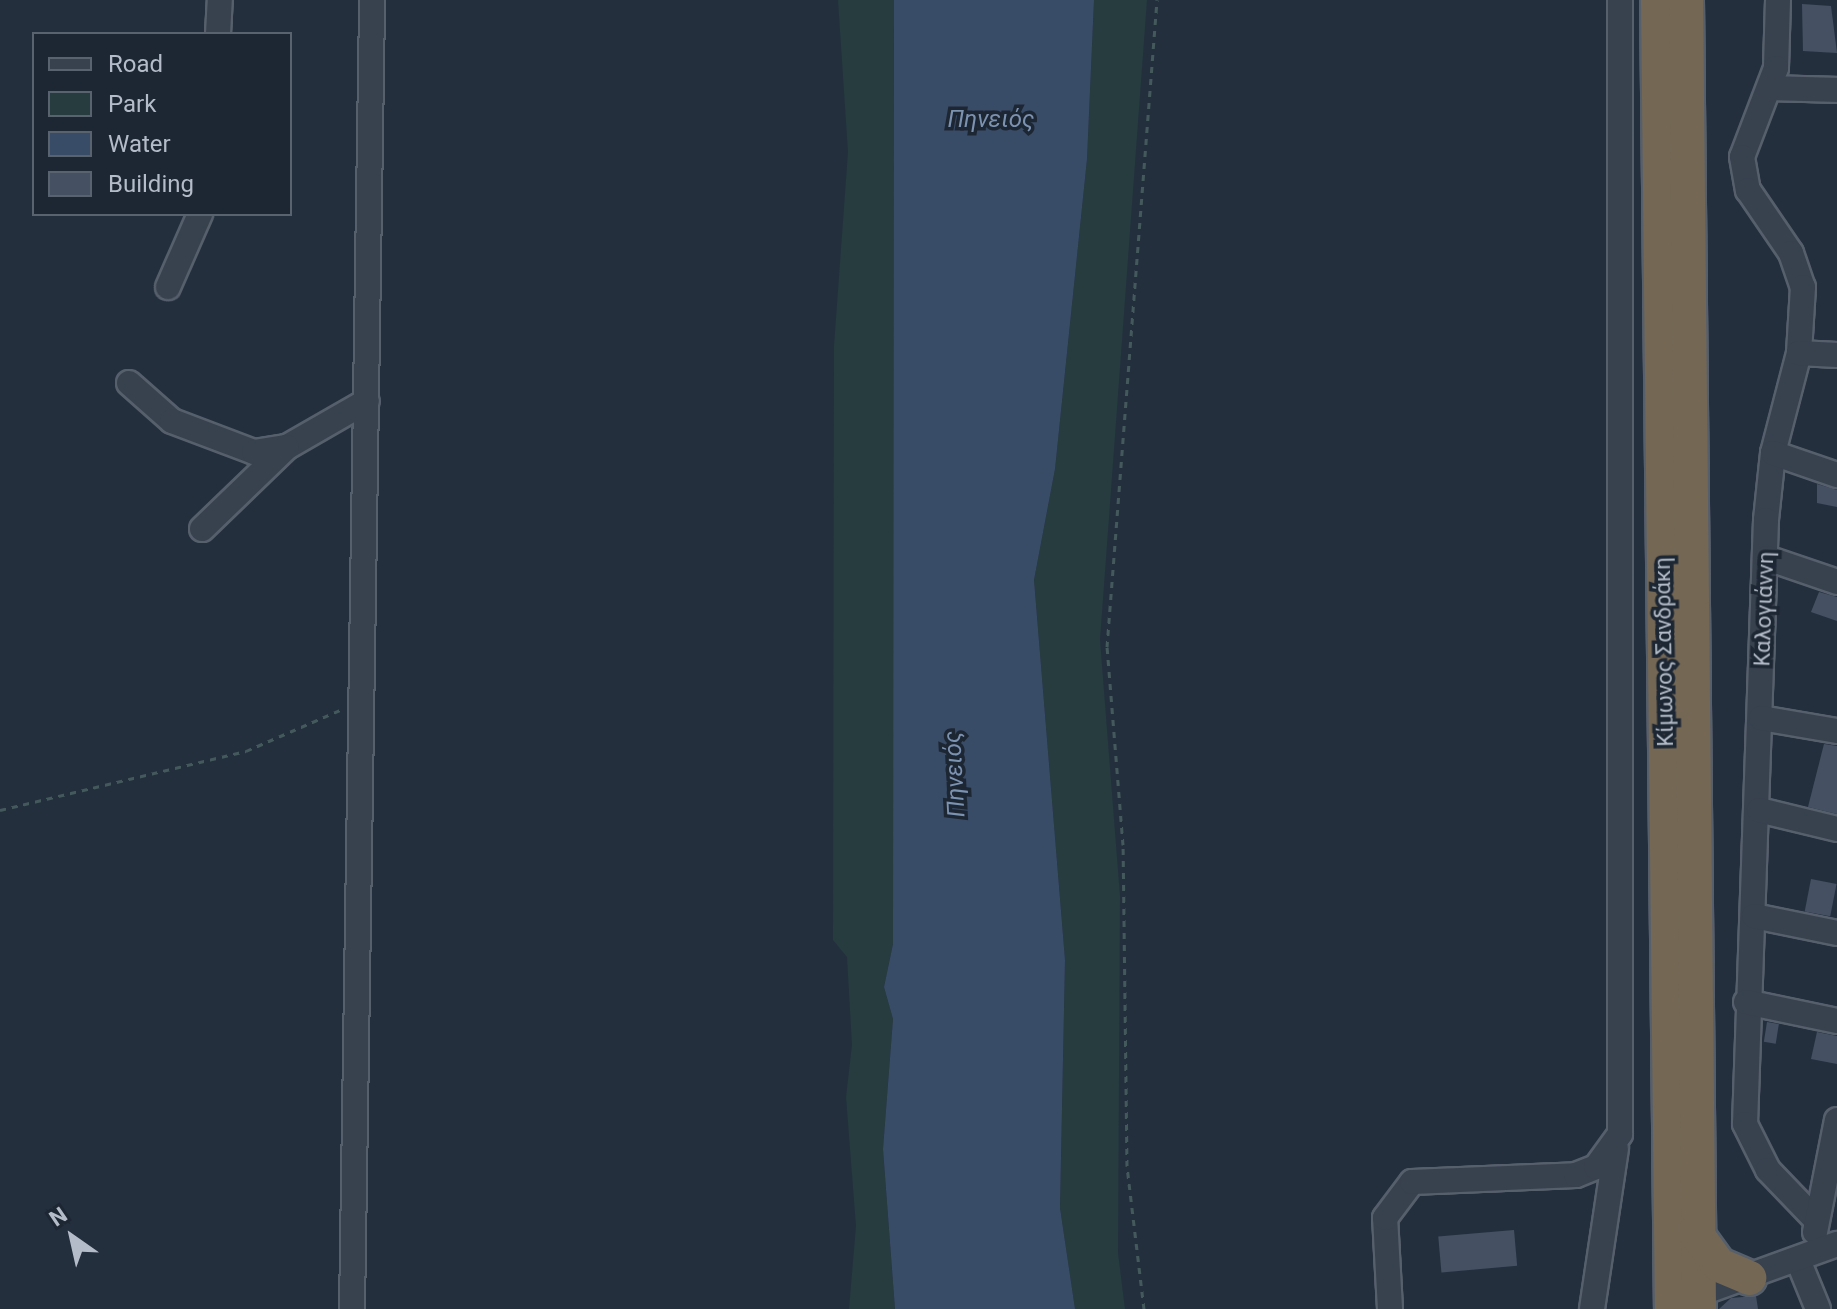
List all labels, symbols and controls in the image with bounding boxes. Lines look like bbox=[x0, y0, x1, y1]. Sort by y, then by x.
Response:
legend bbox=[32, 32, 292, 216]
text: Road bbox=[108, 50, 163, 78]
text: Park bbox=[108, 90, 156, 118]
water label: Πηνειός bbox=[948, 106, 1034, 134]
text: Water bbox=[108, 130, 171, 158]
text: Building bbox=[108, 170, 194, 198]
street label: Καλογιάννη bbox=[1749, 551, 1779, 667]
street label: Κίμωνος Σανδράκη bbox=[1649, 557, 1679, 747]
water label: Πηνειός bbox=[938, 730, 972, 818]
north arrow bbox=[32, 1197, 112, 1277]
text: N bbox=[45, 1202, 72, 1231]

